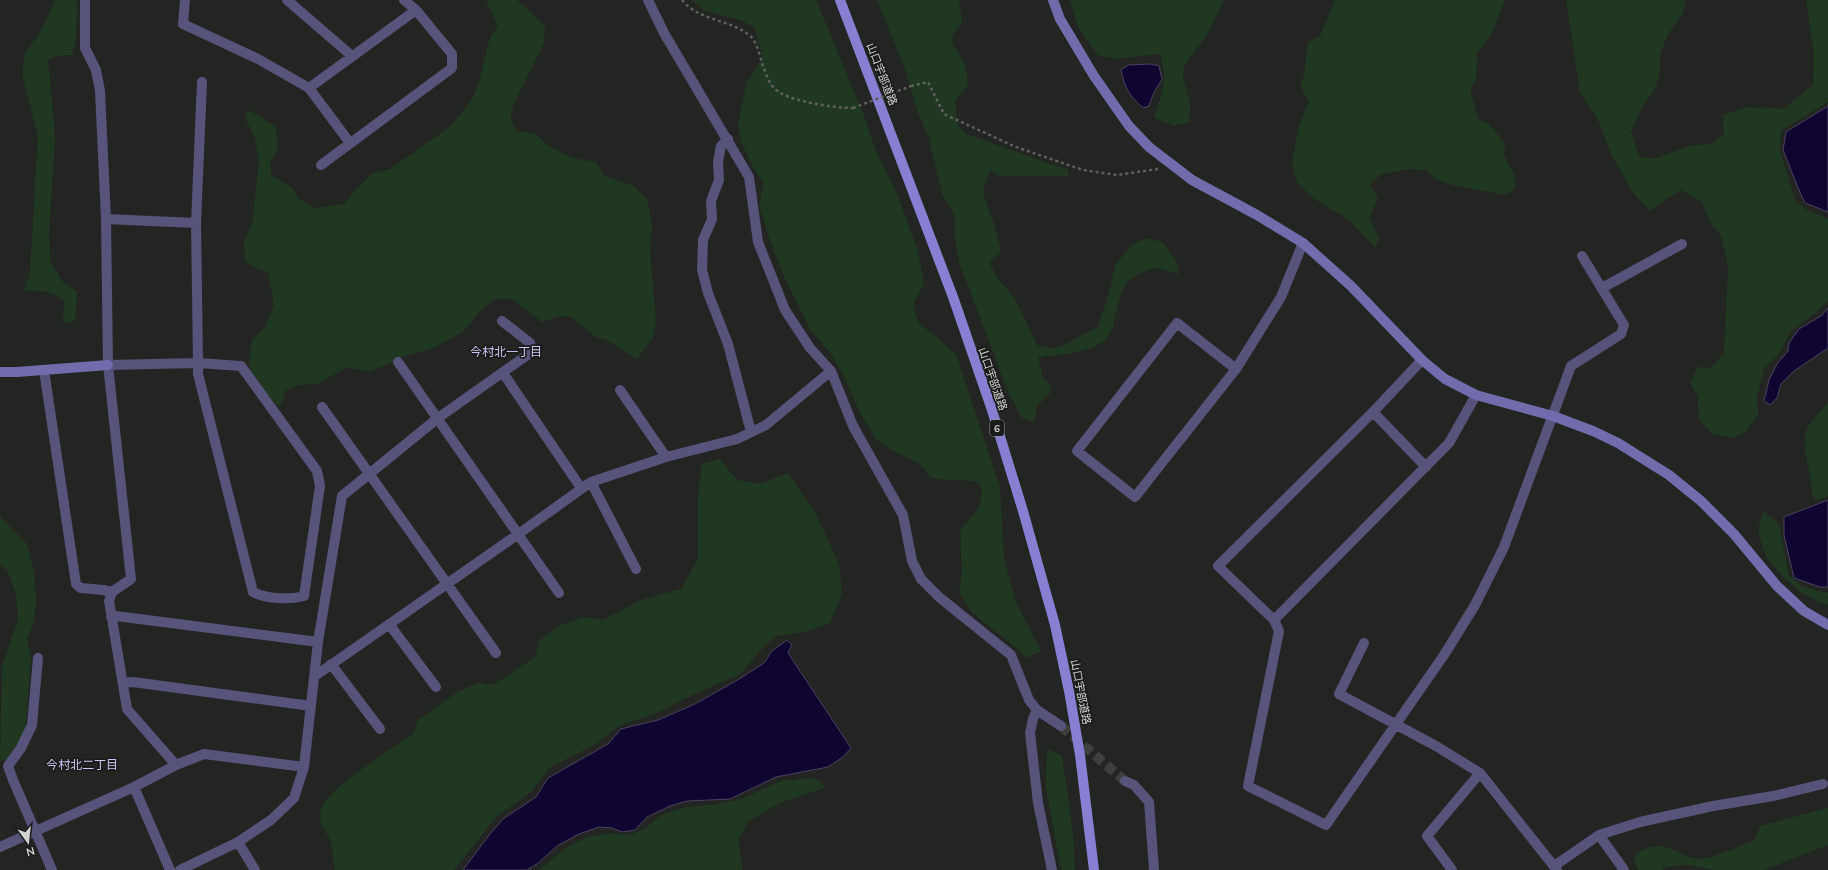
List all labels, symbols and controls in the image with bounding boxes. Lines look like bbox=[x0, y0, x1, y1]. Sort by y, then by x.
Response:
street label: 山口宇部道路 bbox=[864, 41, 900, 107]
district label: 今村北一丁目 bbox=[470, 344, 542, 359]
street label: 山口宇部道路 bbox=[976, 346, 1010, 412]
road number: 6 bbox=[990, 420, 1004, 436]
street label: 山口宇部道路 bbox=[1068, 658, 1094, 726]
district label: 今村北二丁目 bbox=[46, 757, 118, 772]
north arrow bbox=[8, 822, 48, 862]
text: N bbox=[25, 844, 36, 859]

